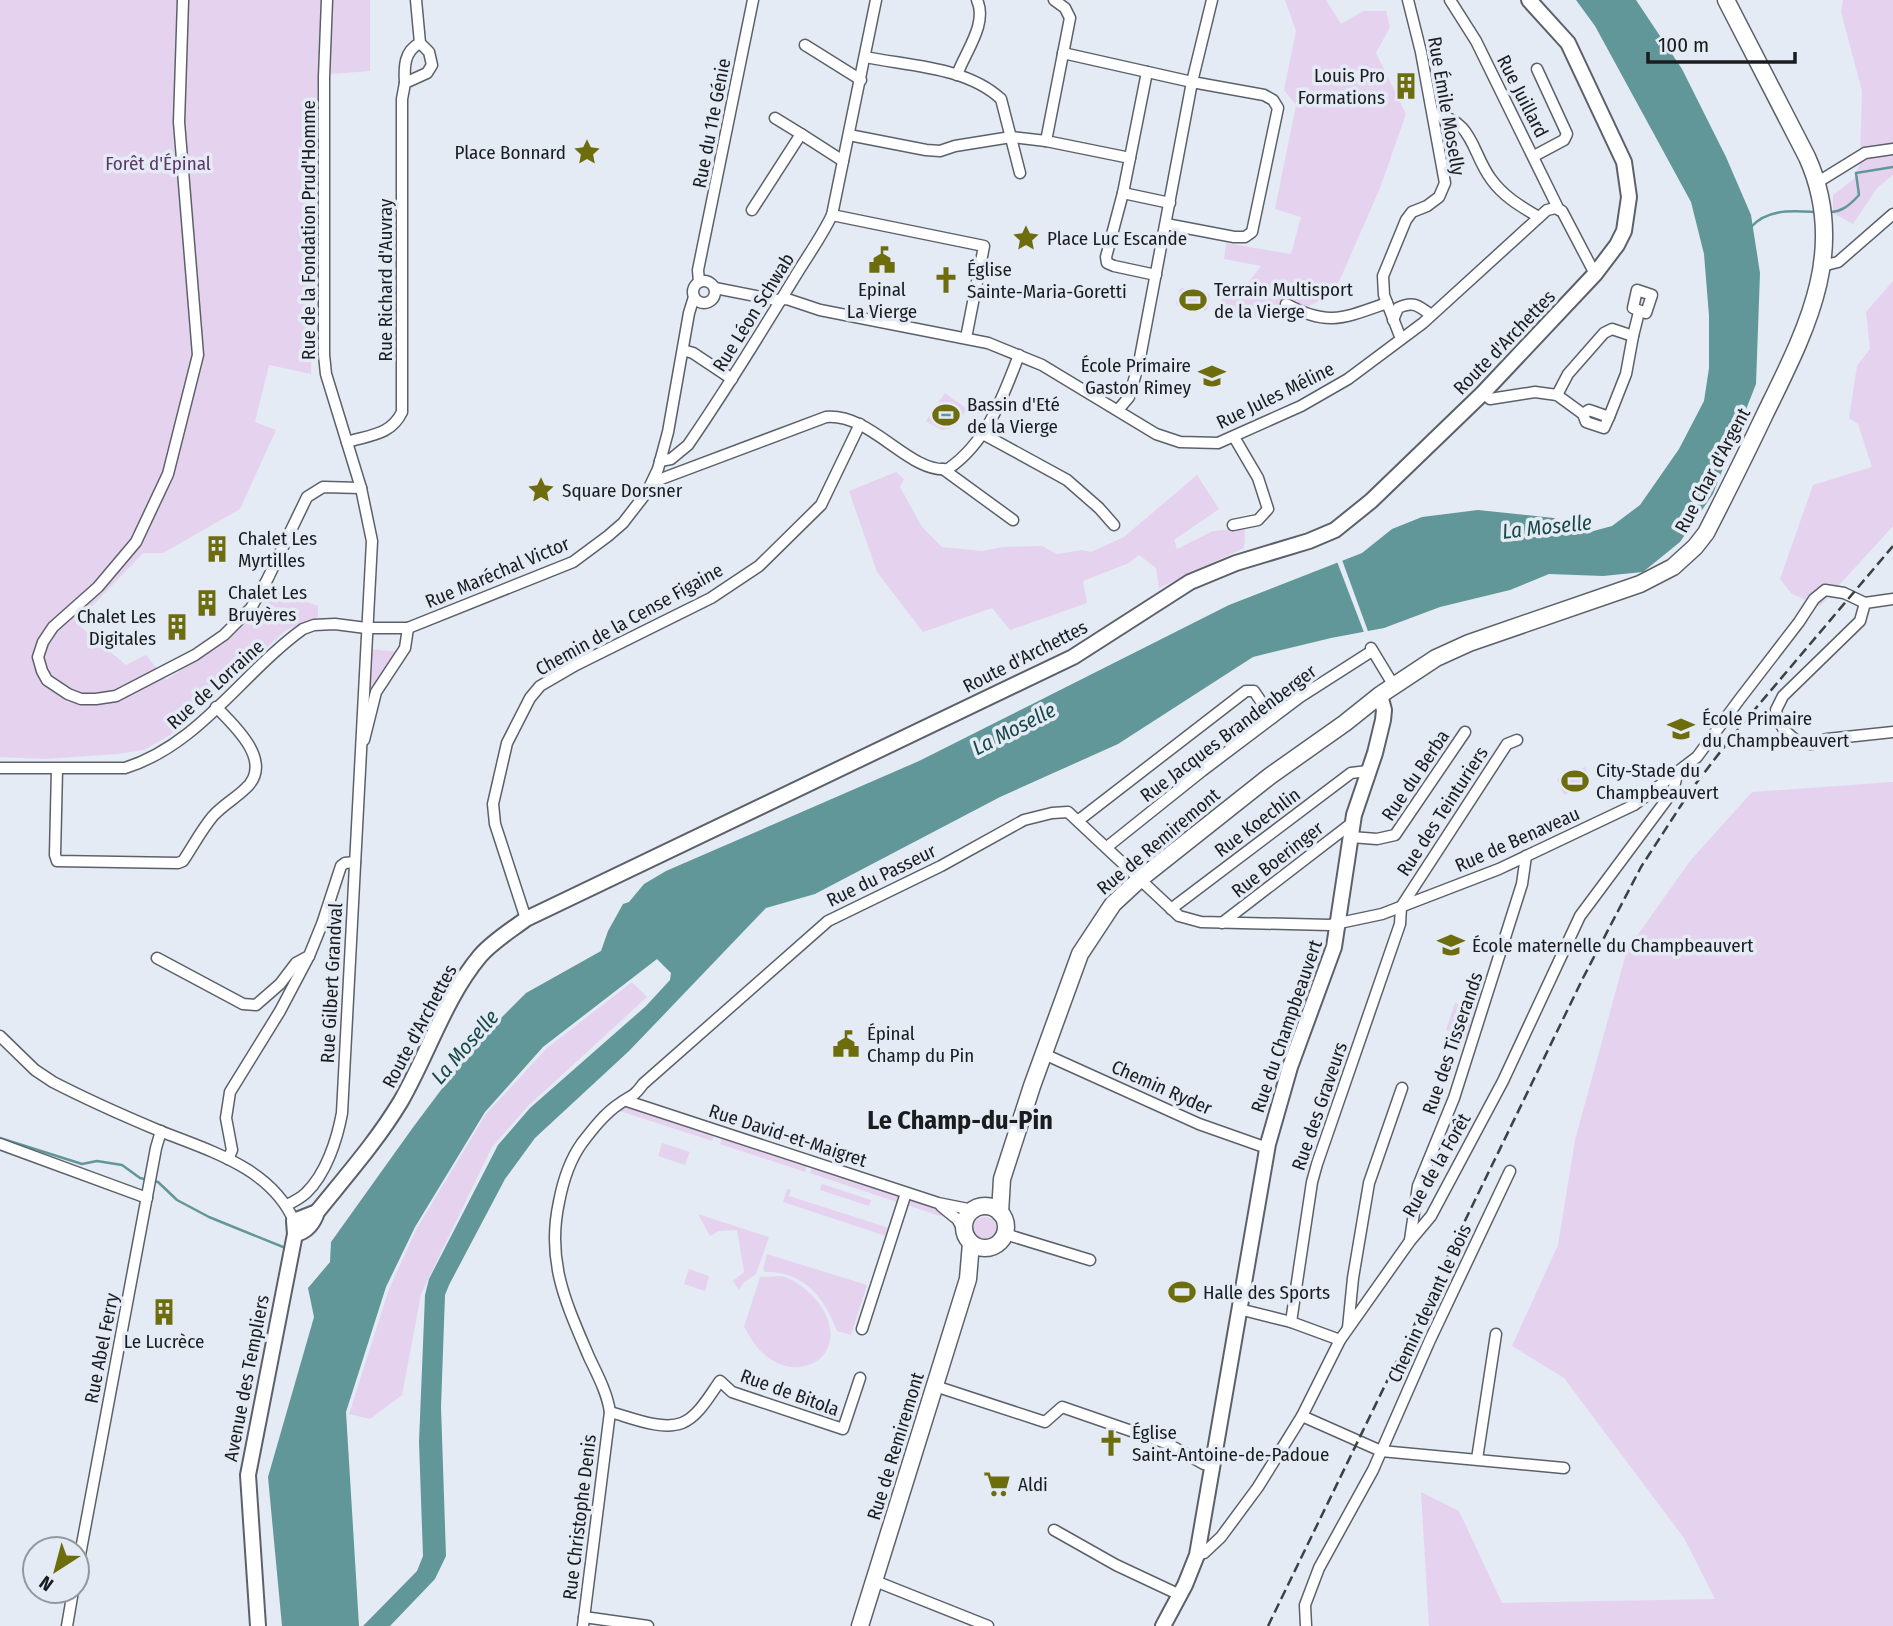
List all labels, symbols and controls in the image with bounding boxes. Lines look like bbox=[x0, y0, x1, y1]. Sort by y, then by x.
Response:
scale bar bbox=[1648, 21, 1795, 65]
text: 100 m bbox=[1658, 32, 1709, 58]
street label: Rue Émile Moselly bbox=[1423, 35, 1470, 178]
street label: Rue Juillard bbox=[1492, 51, 1553, 141]
street label: Rue du 11e Génie bbox=[688, 56, 735, 190]
place label: Louis Pro Formations bbox=[1298, 64, 1385, 109]
building icon: Louis Pro Formations bbox=[1391, 71, 1421, 101]
street label: Rue de la Fondation Prud'Homme bbox=[297, 100, 320, 360]
place icon: Place Bonnard bbox=[572, 137, 602, 167]
place label: Place Bonnard bbox=[454, 141, 566, 164]
park label: Forêt d'Épinal bbox=[105, 152, 211, 175]
street label: Rue Richard d'Auvray bbox=[374, 198, 397, 361]
place icon: Place Luc Escande bbox=[1011, 223, 1041, 253]
place label: Place Luc Escande bbox=[1047, 227, 1187, 250]
public building icon: Epinal La Vierge bbox=[867, 245, 897, 275]
street label: Rue Léon Schwab bbox=[708, 249, 799, 376]
place label: Église Sainte-Maria-Goretti bbox=[967, 258, 1127, 303]
church icon: Église Sainte-Maria-Goretti bbox=[931, 265, 961, 295]
place label: Epinal La Vierge bbox=[847, 278, 917, 323]
place label: Terrain Multisport de la Vierge bbox=[1214, 278, 1354, 323]
sports icon: Terrain Multisport de la Vierge bbox=[1178, 285, 1208, 315]
street label: Route d'Archettes bbox=[1449, 285, 1560, 399]
place label: École Primaire Gaston Rimey bbox=[1081, 354, 1192, 399]
street label: Rue Jules Méline bbox=[1213, 357, 1338, 434]
school or university icon: École Primaire Gaston Rimey bbox=[1197, 361, 1227, 391]
place label: Bassin d'Eté de la Vierge bbox=[967, 393, 1060, 438]
sports icon: Bassin d'Eté de la Vierge bbox=[931, 400, 961, 430]
street label: Rue Char d'Argent bbox=[1670, 403, 1755, 537]
place icon: Square Dorsner bbox=[526, 475, 556, 505]
place label: Square Dorsner bbox=[562, 479, 683, 502]
water label: La Moselle bbox=[1501, 509, 1593, 545]
place label: Chalet Les Myrtilles bbox=[238, 527, 317, 572]
street label: Rue Maréchal Victor bbox=[422, 532, 573, 613]
building icon: Chalet Les Myrtilles bbox=[202, 534, 232, 564]
street label: Chemin de la Cense Figaine bbox=[532, 558, 727, 681]
place label: Chalet Les Bruyères bbox=[228, 581, 307, 626]
building icon: Chalet Les Bruyères bbox=[192, 588, 222, 618]
place label: Chalet Les Digitales bbox=[77, 605, 156, 650]
building icon: Chalet Les Digitales bbox=[162, 612, 192, 642]
street label: Route d'Archettes bbox=[959, 615, 1091, 698]
street label: Rue de Lorraine bbox=[162, 635, 268, 734]
street label: Rue Jacques Brandenberger bbox=[1136, 659, 1321, 807]
water label: La Moselle bbox=[968, 697, 1060, 761]
place label: École Primaire du Champbeauvert bbox=[1702, 707, 1850, 752]
school or university icon: École Primaire du Champbeauvert bbox=[1666, 714, 1696, 744]
street label: Rue du Berba bbox=[1377, 726, 1454, 825]
street label: Rue des Teinturiers bbox=[1392, 742, 1493, 880]
place label: City-Stade du Champbeauvert bbox=[1596, 759, 1719, 804]
sports icon: City-Stade du Champbeauvert bbox=[1560, 766, 1590, 796]
street label: Rue de Remiremont bbox=[1092, 783, 1225, 899]
street label: Rue Koechlin bbox=[1210, 783, 1305, 862]
street label: Rue de Benaveau bbox=[1451, 802, 1583, 877]
street label: Rue Boeringer bbox=[1227, 816, 1328, 902]
street label: Rue du Passeur bbox=[823, 839, 940, 912]
street label: Rue Gilbert Grandval bbox=[316, 902, 347, 1064]
school or university icon: École maternelle du Champbeauvert bbox=[1436, 930, 1466, 960]
place label: École maternelle du Champbeauvert bbox=[1472, 934, 1754, 957]
street label: Rue du Champbeauvert bbox=[1246, 936, 1327, 1116]
street label: Route d'Archettes bbox=[377, 961, 462, 1092]
street label: Rue des Tisserands bbox=[1417, 969, 1488, 1117]
water label: La Moselle bbox=[426, 1004, 504, 1090]
place label: Épinal Champ du Pin bbox=[867, 1022, 974, 1067]
public building icon: Épinal Champ du Pin bbox=[831, 1029, 861, 1059]
street label: Rue des Graveurs bbox=[1287, 1039, 1352, 1173]
street label: Chemin Ryder bbox=[1108, 1055, 1216, 1120]
street label: Rue David-et-Maigret bbox=[706, 1099, 870, 1172]
district label: Le Champ-du-Pin bbox=[867, 1105, 1053, 1136]
street label: Rue de la Forêt bbox=[1397, 1108, 1476, 1221]
street label: Chemin devant le Bois bbox=[1383, 1220, 1476, 1386]
sports icon: Halle des Sports bbox=[1167, 1277, 1197, 1307]
place label: Halle des Sports bbox=[1203, 1281, 1330, 1304]
street label: Rue Abel Ferry bbox=[80, 1290, 124, 1405]
street label: Avenue des Templiers bbox=[219, 1293, 274, 1463]
building icon: Le Lucrèce bbox=[149, 1297, 179, 1327]
place label: Le Lucrèce bbox=[124, 1330, 204, 1353]
street label: Rue de Bitola bbox=[737, 1364, 842, 1421]
street label: Rue de Remiremont bbox=[862, 1369, 929, 1523]
place label: Église Saint-Antoine-de-Padoue bbox=[1132, 1421, 1329, 1466]
church icon: Église Saint-Antoine-de-Padoue bbox=[1096, 1428, 1126, 1458]
street label: Rue Christophe Denis bbox=[558, 1433, 601, 1601]
supermarket icon: Aldi bbox=[982, 1469, 1012, 1499]
place label: Aldi bbox=[1018, 1473, 1048, 1496]
north arrow bbox=[21, 1535, 91, 1605]
text: N bbox=[35, 1571, 58, 1596]

